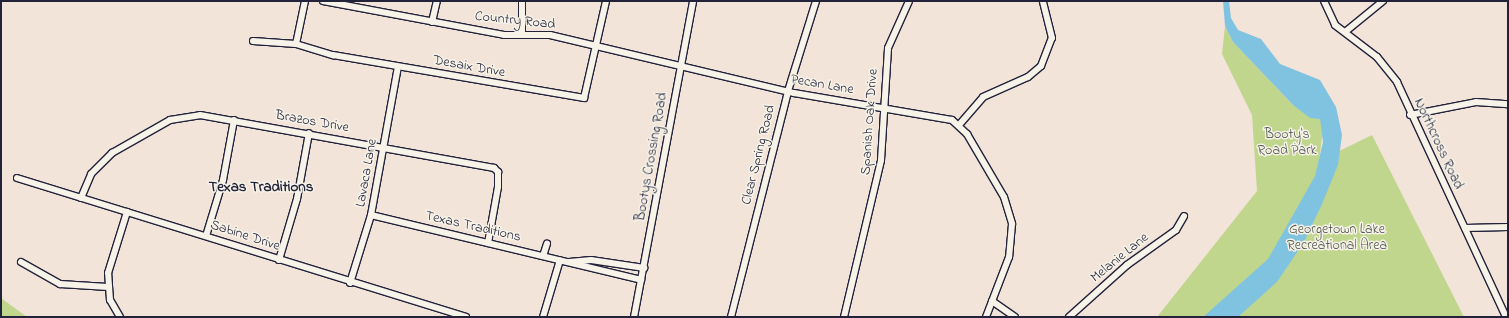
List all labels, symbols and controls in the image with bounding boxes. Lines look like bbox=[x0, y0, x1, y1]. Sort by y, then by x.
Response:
street label: Country Road bbox=[474, 8, 556, 34]
street label: Desaix Drive bbox=[432, 52, 506, 82]
street label: Spanish Oak Drive bbox=[858, 68, 882, 176]
street label: Pecan Lane bbox=[789, 71, 855, 99]
street label: Bootys Crossing Road bbox=[632, 91, 672, 223]
street label: Northcross Road bbox=[1410, 96, 1466, 192]
street label: Clear Spring Road bbox=[738, 103, 780, 207]
street label: Brazos Drive bbox=[274, 107, 350, 137]
park label: Booty's Road Park bbox=[1257, 127, 1317, 160]
street label: Lavaca Lane bbox=[353, 138, 381, 208]
district label: Texas Traditions bbox=[209, 179, 313, 197]
street label: Texas Traditions bbox=[424, 208, 522, 246]
street label: Sabine Drive bbox=[208, 217, 282, 255]
park label: Georgetown Lake Recreational Area bbox=[1287, 222, 1387, 254]
street label: Melanie Lane bbox=[1088, 230, 1152, 286]

